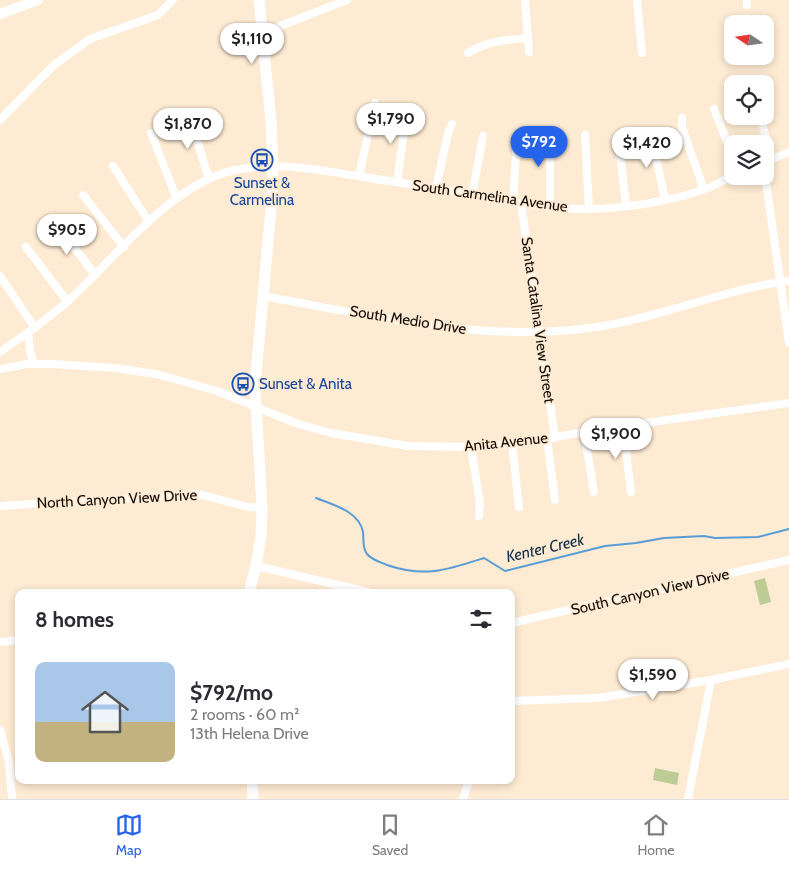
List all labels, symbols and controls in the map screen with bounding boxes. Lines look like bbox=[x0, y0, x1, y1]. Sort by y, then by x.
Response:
north arrow bbox=[724, 15, 774, 65]
map controls bbox=[724, 15, 774, 185]
pin: $1,110 bbox=[211, 22, 293, 65]
text: $1,110 bbox=[231, 29, 273, 48]
button: locate bbox=[724, 75, 774, 125]
pin: $1,790 bbox=[350, 102, 432, 145]
pin: $1,870 bbox=[147, 108, 229, 150]
text: $1,790 bbox=[367, 109, 415, 128]
text: $1,870 bbox=[164, 114, 212, 133]
pin: $792 bbox=[509, 126, 569, 168]
pin: $1,420 bbox=[606, 126, 688, 169]
text: $792 bbox=[522, 132, 556, 151]
text: $1,420 bbox=[623, 133, 671, 152]
button: layers bbox=[724, 135, 774, 185]
bus stop icon: Sunset & Carmelina bbox=[250, 148, 274, 172]
place label: Sunset & Carmelina bbox=[230, 174, 295, 209]
street label: South Carmelina Avenue bbox=[411, 176, 569, 216]
pin: $905 bbox=[37, 214, 97, 256]
text: $905 bbox=[48, 220, 86, 239]
street label: Santa Catalina View Street bbox=[517, 236, 559, 404]
street label: South Medio Drive bbox=[348, 302, 468, 338]
bus stop icon: Sunset & Anita bbox=[231, 372, 255, 396]
place label: Sunset & Anita bbox=[259, 375, 353, 393]
pin: $1,900 bbox=[575, 418, 657, 460]
text: $1,900 bbox=[591, 424, 641, 443]
street label: Anita Avenue bbox=[463, 429, 549, 455]
street label: North Canyon View Drive bbox=[36, 486, 198, 512]
water label: Kenter Creek bbox=[504, 530, 587, 566]
street label: South Canyon View Drive bbox=[569, 565, 731, 619]
icon: filters bbox=[467, 605, 495, 633]
text: 8 homes bbox=[35, 607, 114, 632]
pin: $1,590 bbox=[612, 658, 694, 701]
text: $1,590 bbox=[629, 665, 677, 684]
text: $792/mo bbox=[190, 680, 273, 705]
icon: home bbox=[75, 682, 135, 742]
text: 2 rooms · 60 m² bbox=[190, 705, 299, 724]
text: 13th Helena Drive bbox=[190, 724, 309, 743]
tab: Map bbox=[115, 811, 143, 859]
tab: Saved bbox=[372, 811, 408, 859]
tab: Home bbox=[638, 811, 674, 859]

